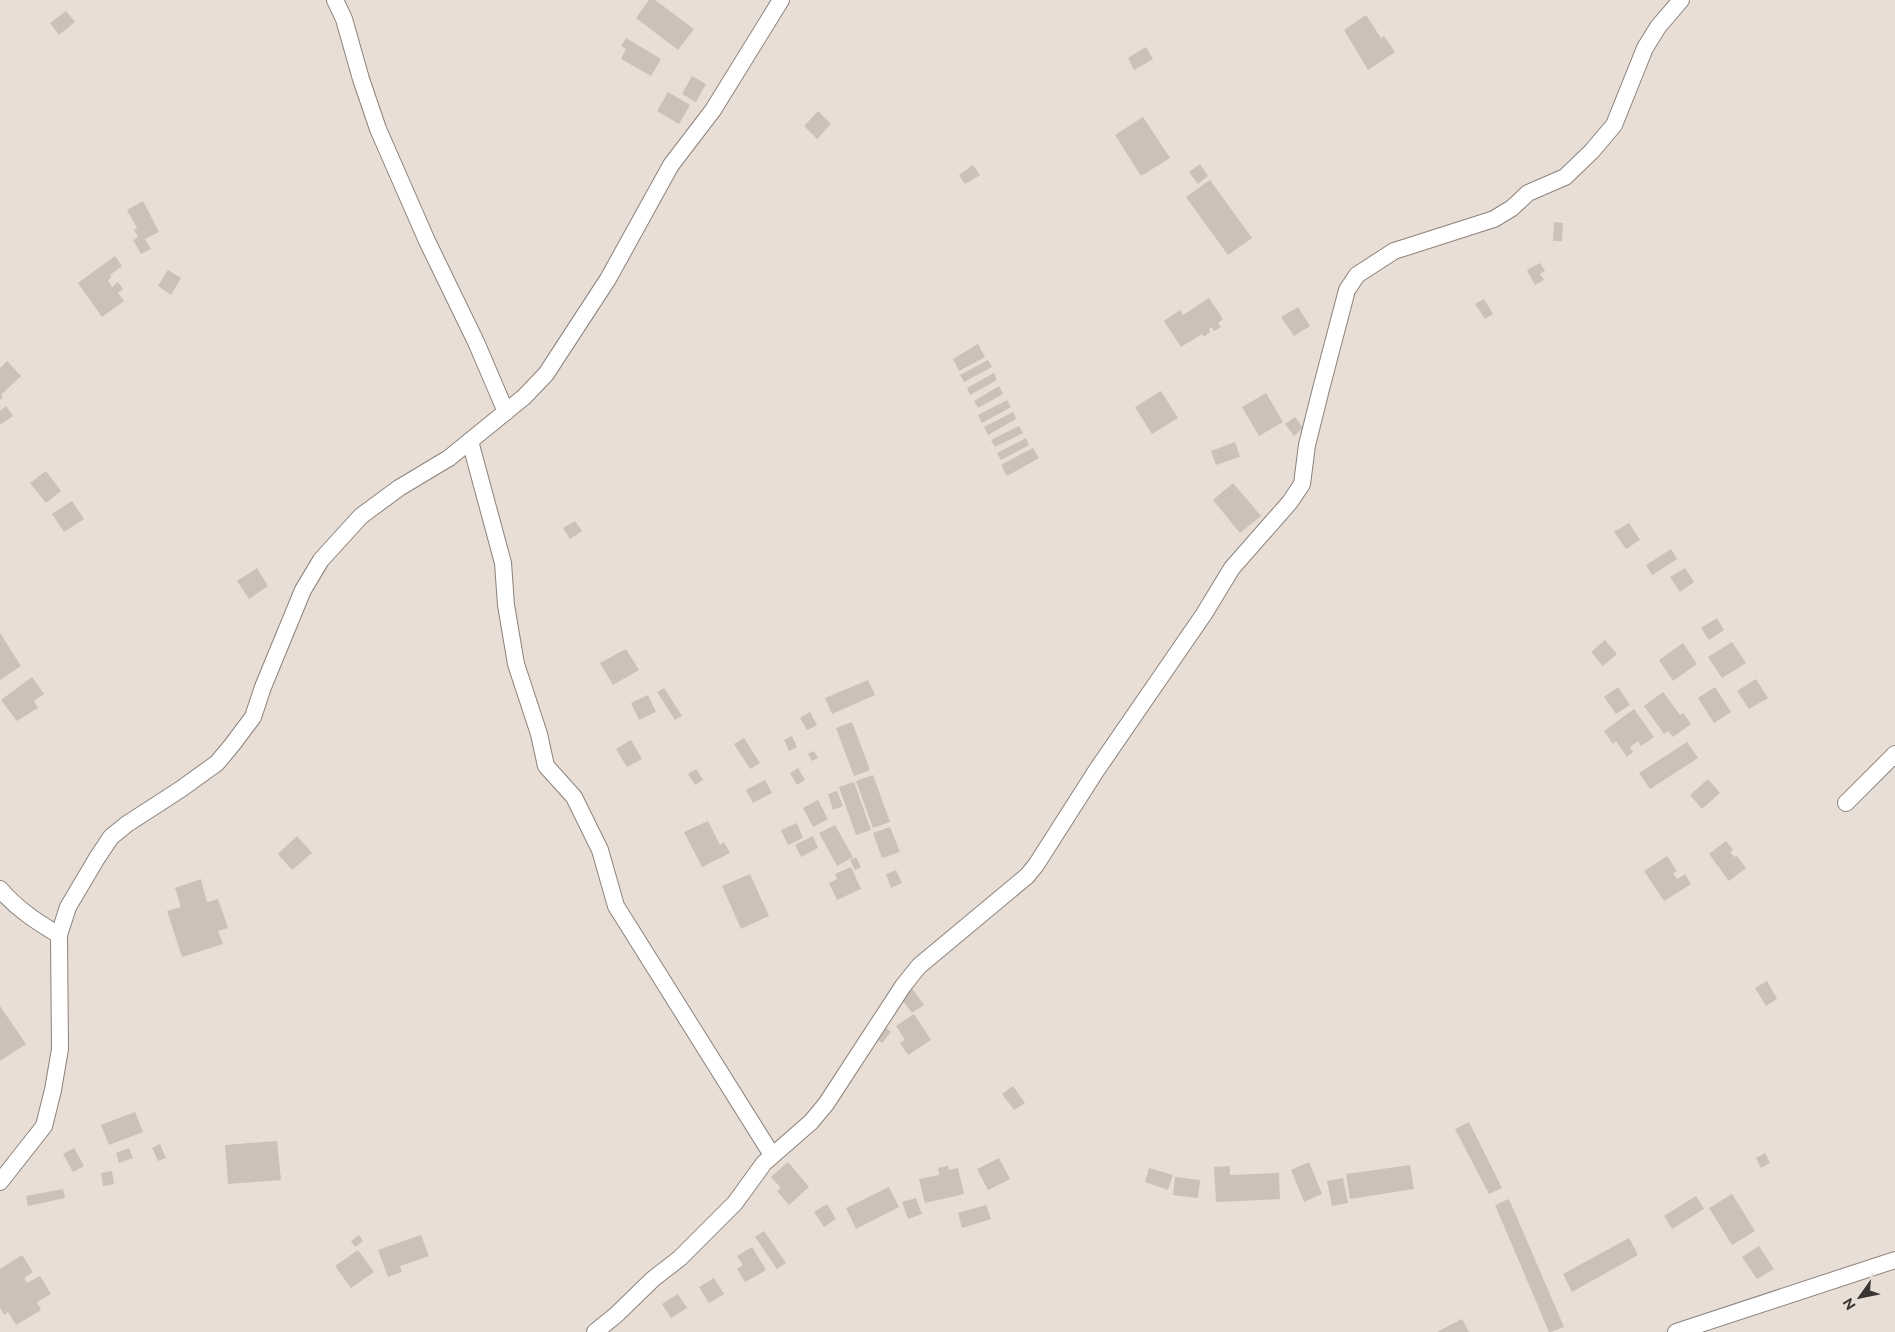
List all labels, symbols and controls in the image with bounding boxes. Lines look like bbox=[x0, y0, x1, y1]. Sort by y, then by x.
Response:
north arrow bbox=[1835, 1272, 1885, 1322]
text: N bbox=[1839, 1295, 1859, 1313]

